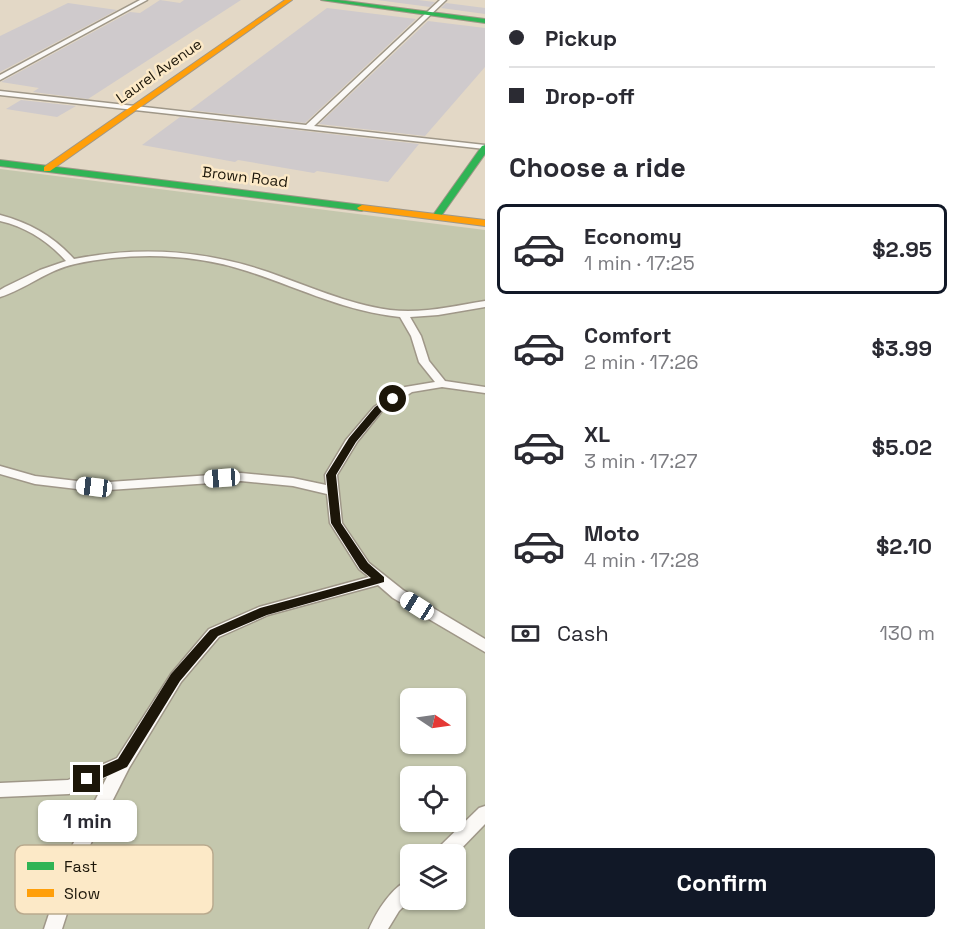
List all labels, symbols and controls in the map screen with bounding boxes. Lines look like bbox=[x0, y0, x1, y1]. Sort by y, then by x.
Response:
text: Pickup bbox=[545, 24, 617, 52]
street label: Laurel Avenue bbox=[112, 34, 205, 107]
text: Drop-off bbox=[545, 82, 635, 110]
text: Choose a ride bbox=[509, 150, 686, 185]
street label: Brown Road bbox=[201, 162, 289, 191]
icon: car bbox=[512, 222, 566, 276]
text: Economy bbox=[584, 222, 682, 250]
text: $2.95 bbox=[872, 235, 932, 263]
text: 1 min · 17:25 bbox=[584, 250, 695, 276]
icon: car bbox=[512, 321, 566, 375]
text: Comfort bbox=[584, 321, 672, 349]
text: $3.99 bbox=[872, 334, 932, 362]
text: 2 min · 17:26 bbox=[584, 349, 699, 375]
route start bbox=[379, 385, 406, 412]
icon: car bbox=[512, 420, 566, 474]
text: XL bbox=[584, 420, 610, 448]
text: $5.02 bbox=[872, 433, 932, 461]
text: 3 min · 17:27 bbox=[584, 448, 697, 474]
car bbox=[203, 468, 241, 488]
car bbox=[75, 476, 113, 498]
icon: car bbox=[512, 519, 566, 573]
text: Moto bbox=[584, 519, 640, 547]
text: $2.10 bbox=[876, 532, 932, 560]
text: 4 min · 17:28 bbox=[584, 547, 699, 573]
car bbox=[397, 589, 437, 623]
icon: cash bbox=[509, 617, 542, 650]
text: Cash bbox=[557, 619, 609, 647]
text: 130 m bbox=[879, 620, 935, 646]
north arrow bbox=[400, 688, 466, 754]
map controls bbox=[400, 688, 466, 910]
route end bbox=[73, 765, 100, 792]
button: locate bbox=[400, 766, 466, 832]
callout: 1 min bbox=[38, 800, 136, 842]
text: 1 min bbox=[63, 808, 112, 834]
button: layers bbox=[400, 844, 466, 910]
legend bbox=[15, 845, 213, 914]
button: Confirm bbox=[509, 848, 935, 917]
text: Fast bbox=[64, 856, 97, 877]
text: Slow bbox=[64, 883, 100, 904]

